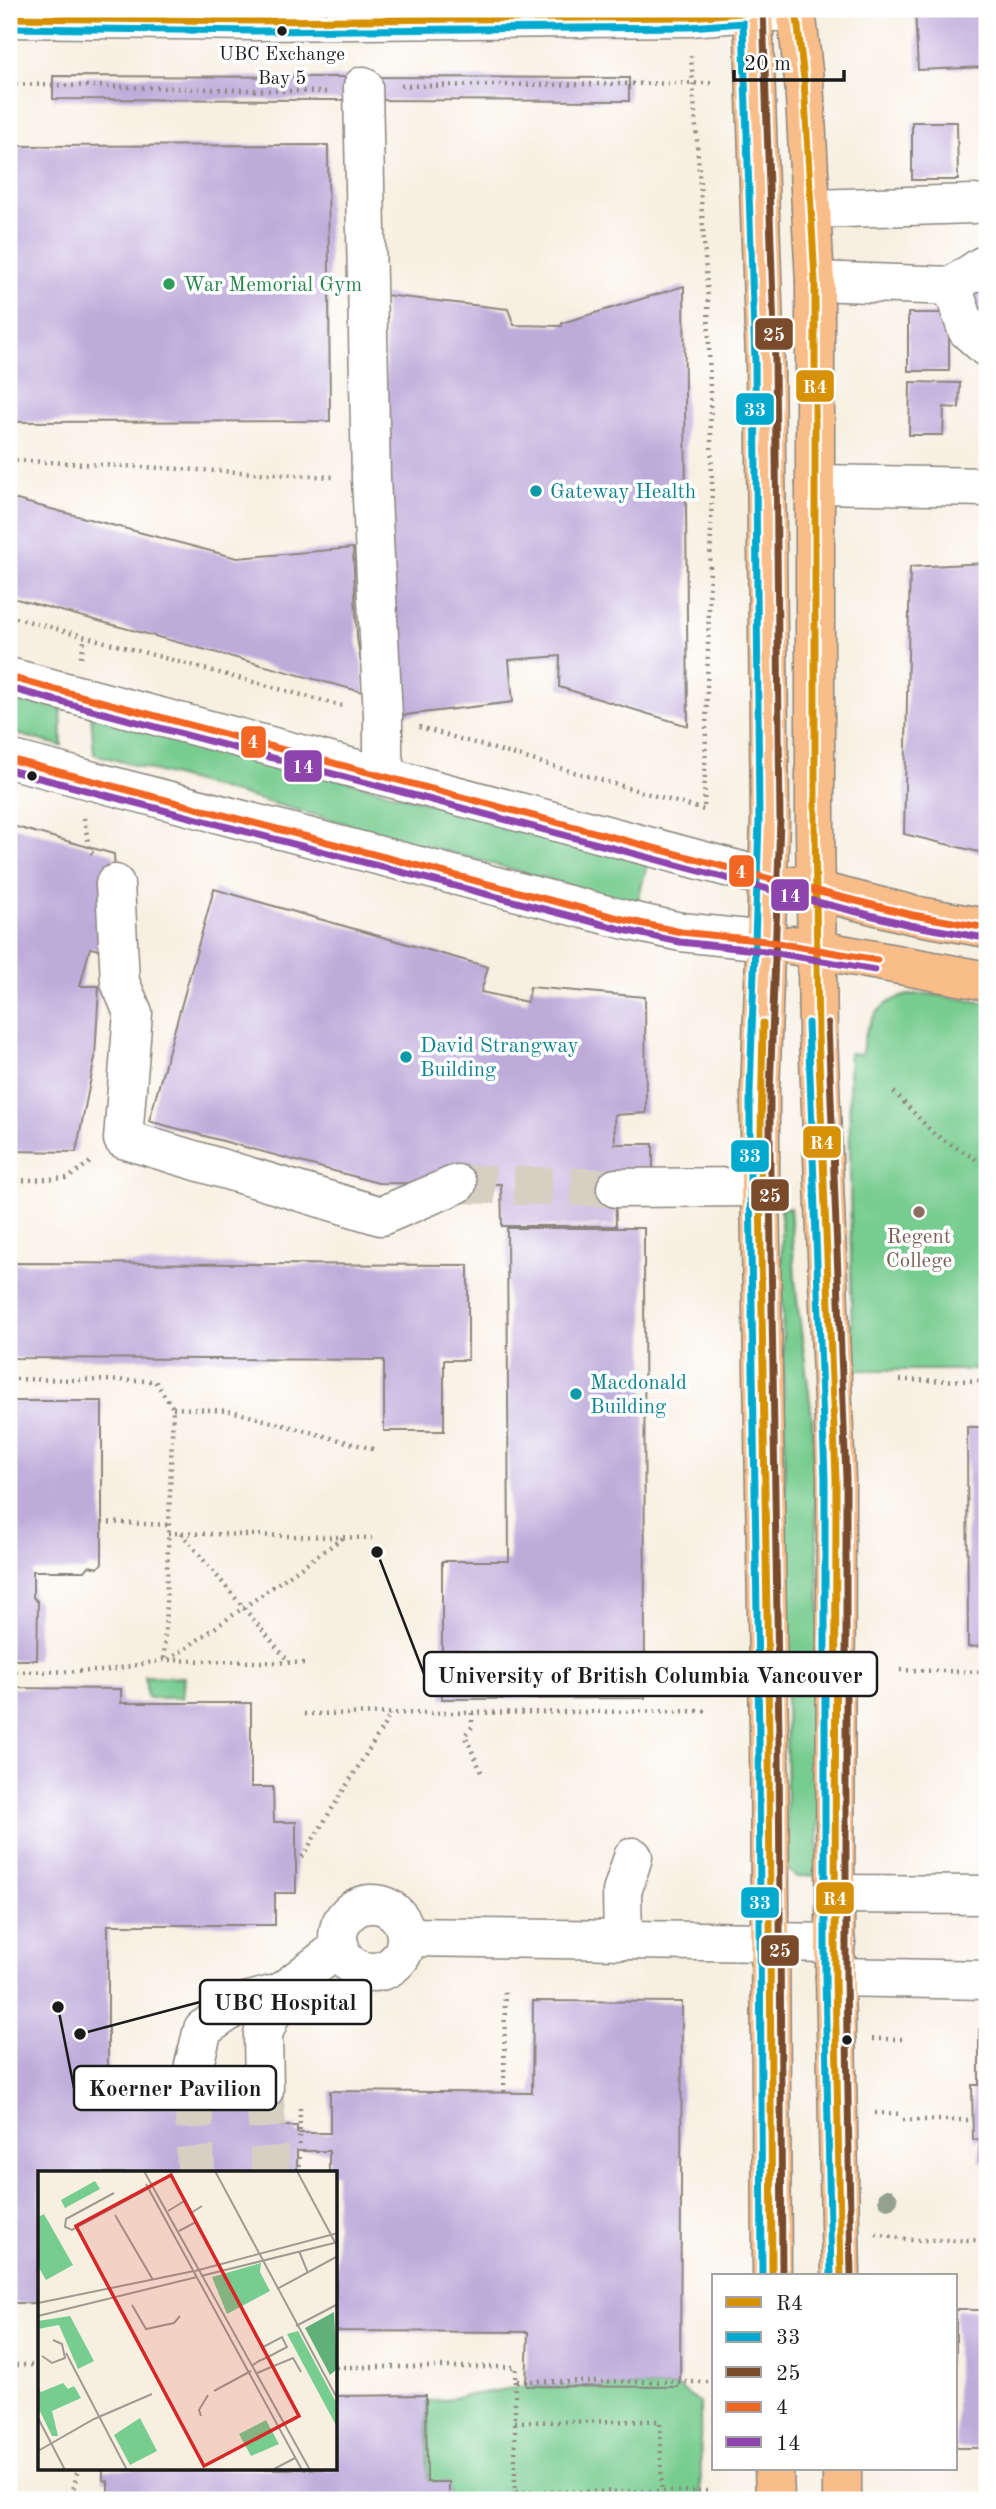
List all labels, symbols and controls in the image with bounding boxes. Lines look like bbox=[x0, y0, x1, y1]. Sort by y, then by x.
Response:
marker: UBC Exchange Bay 5 bbox=[275, 24, 289, 38]
scale bar bbox=[734, 38, 844, 82]
place label: UBC Exchange Bay 5 bbox=[219, 46, 345, 89]
text: 20 m bbox=[744, 54, 791, 75]
place label: War Memorial Gym bbox=[183, 275, 362, 296]
marker: War Memorial Gym bbox=[161, 276, 177, 292]
line badge: 25 bbox=[754, 317, 794, 351]
text: 25 bbox=[763, 327, 785, 346]
line badge: R4 bbox=[795, 369, 835, 403]
text: R4 bbox=[803, 379, 827, 398]
line badge: 33 bbox=[735, 392, 775, 426]
text: 33 bbox=[744, 402, 766, 421]
place label: Gateway Health bbox=[550, 482, 696, 503]
marker: Gateway Health bbox=[528, 483, 544, 499]
line badge: 4 bbox=[240, 725, 267, 759]
text: 4 bbox=[247, 734, 259, 753]
line badge: 14 bbox=[283, 749, 323, 783]
text: 14 bbox=[292, 759, 314, 778]
unlabelled marker bbox=[25, 769, 39, 783]
line badge: 4 bbox=[728, 854, 755, 888]
text: 4 bbox=[735, 864, 747, 883]
line badge: 14 bbox=[770, 878, 810, 912]
text: 14 bbox=[779, 888, 801, 907]
place label: David Strangway Building bbox=[420, 1036, 579, 1081]
marker: David Strangway Building bbox=[398, 1049, 414, 1065]
line badge: R4 bbox=[802, 1125, 842, 1159]
text: R4 bbox=[810, 1135, 834, 1154]
line badge: 33 bbox=[730, 1139, 770, 1173]
text: 33 bbox=[739, 1148, 761, 1167]
line badge: 25 bbox=[750, 1178, 790, 1212]
text: 25 bbox=[759, 1188, 781, 1207]
marker: Regent College bbox=[911, 1204, 927, 1220]
place label: Regent College bbox=[886, 1227, 952, 1272]
place label: Macdonald Building bbox=[590, 1373, 687, 1418]
marker: Macdonald Building bbox=[568, 1386, 584, 1402]
callout: University of British Columbia Vancouver bbox=[424, 1652, 877, 1696]
text: University of British Columbia Vancouver bbox=[437, 1665, 863, 1688]
line badge: R4 bbox=[815, 1881, 855, 1915]
line badge: 33 bbox=[740, 1886, 780, 1919]
text: R4 bbox=[823, 1891, 847, 1910]
text: 33 bbox=[749, 1895, 771, 1914]
line badge: 25 bbox=[760, 1934, 800, 1967]
text: 25 bbox=[769, 1943, 791, 1962]
callout: UBC Hospital bbox=[200, 1980, 371, 2024]
text: UBC Hospital bbox=[213, 1992, 357, 2015]
unlabelled marker bbox=[840, 2033, 854, 2047]
callout: Koerner Pavilion bbox=[74, 2066, 276, 2110]
text: Koerner Pavilion bbox=[88, 2078, 262, 2101]
inset map bbox=[38, 2171, 338, 2470]
legend bbox=[712, 2274, 958, 2470]
text: R4 bbox=[776, 2294, 803, 2315]
text: 33 bbox=[776, 2328, 800, 2349]
text: 25 bbox=[776, 2364, 800, 2385]
text: 4 bbox=[776, 2398, 788, 2419]
text: 14 bbox=[776, 2434, 800, 2455]

